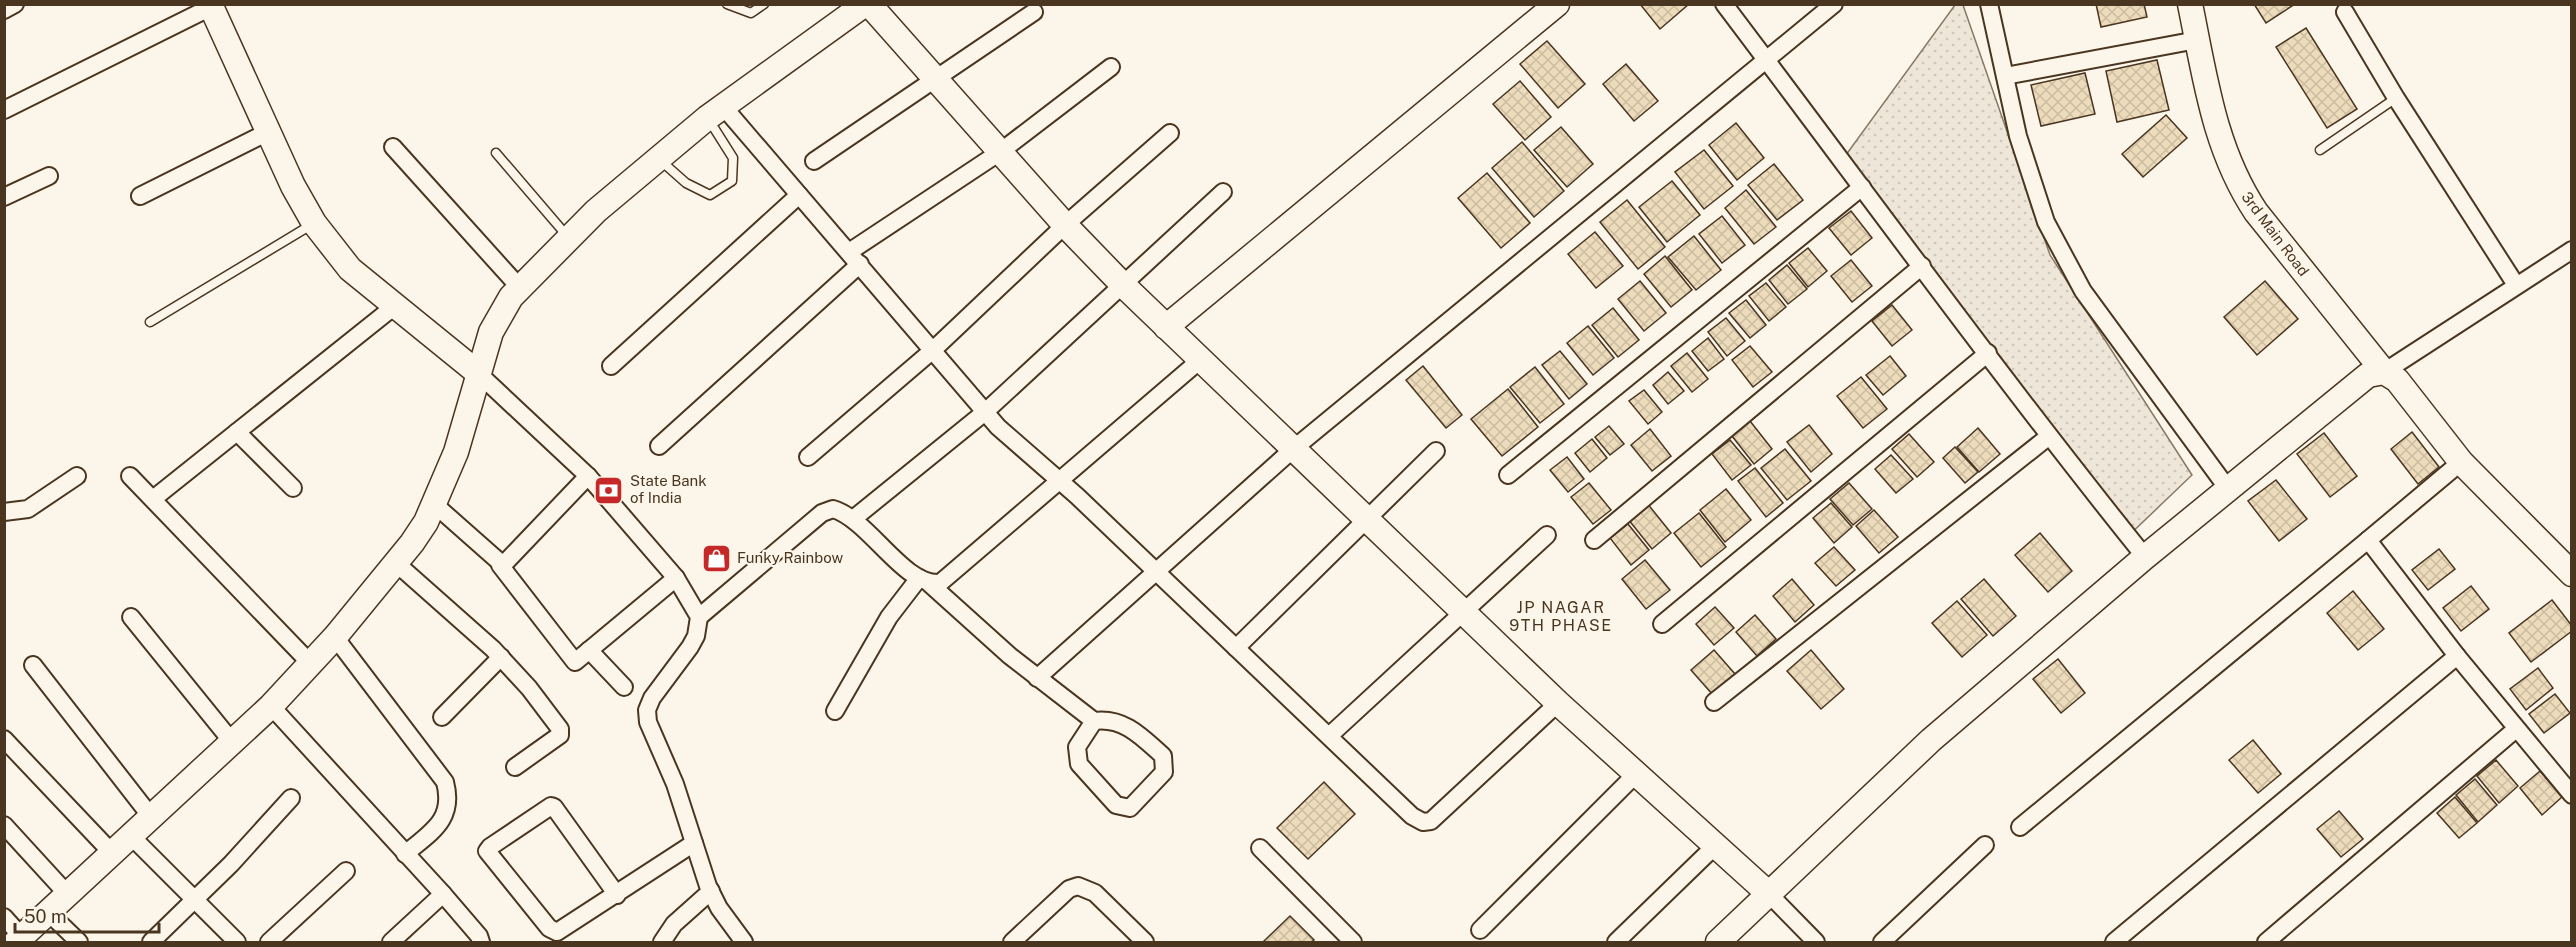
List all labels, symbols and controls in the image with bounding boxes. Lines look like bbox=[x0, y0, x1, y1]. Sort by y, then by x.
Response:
street label: 3rd Main Road bbox=[2238, 188, 2313, 279]
place label: State Bank of India bbox=[630, 472, 707, 506]
bank icon: State Bank of India bbox=[593, 474, 625, 506]
shop icon: Funky Rainbow bbox=[700, 542, 732, 574]
place label: Funky Rainbow bbox=[737, 549, 844, 566]
district label: JP NAGAR 9TH PHASE bbox=[1509, 598, 1613, 635]
scale bar bbox=[15, 896, 159, 934]
text: 50 m bbox=[24, 906, 67, 927]

